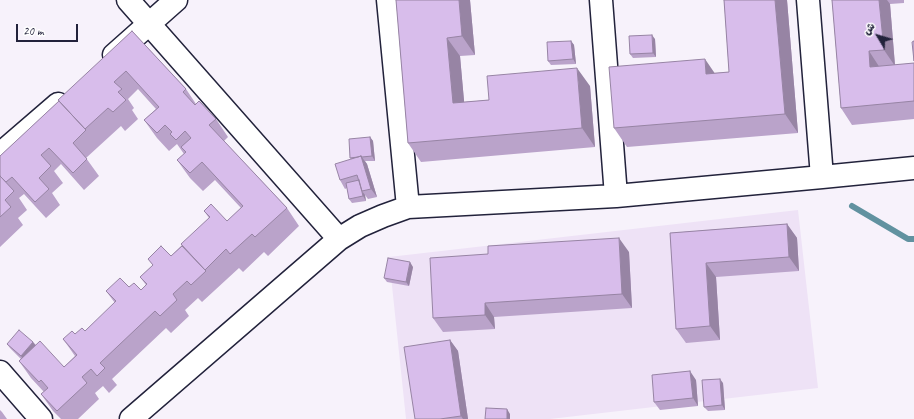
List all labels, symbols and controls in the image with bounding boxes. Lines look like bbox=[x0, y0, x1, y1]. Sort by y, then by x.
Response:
scale bar bbox=[18, 16, 80, 42]
north arrow bbox=[858, 16, 898, 56]
text: ش bbox=[859, 20, 878, 38]
text: 20 m bbox=[23, 23, 43, 39]

